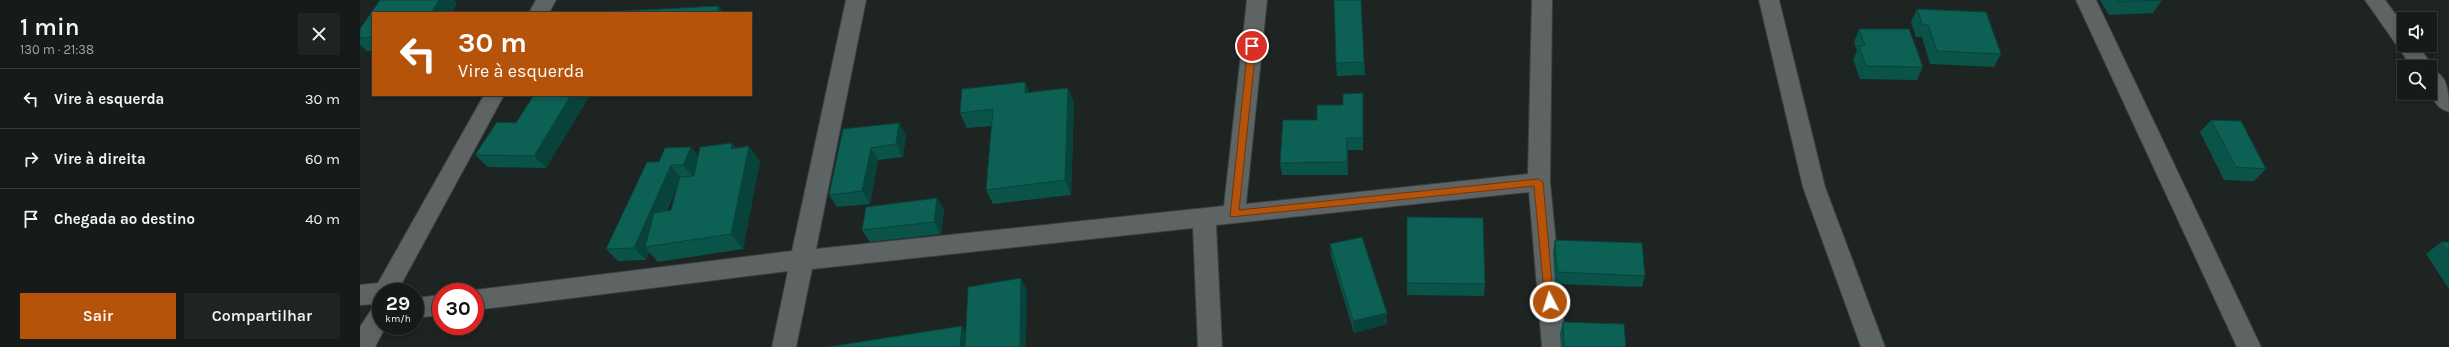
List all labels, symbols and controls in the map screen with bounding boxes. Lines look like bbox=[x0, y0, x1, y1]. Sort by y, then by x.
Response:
map controls bbox=[2397, 12, 2437, 100]
button: sound bbox=[2397, 12, 2437, 52]
text: 1 min bbox=[20, 13, 80, 41]
button: close bbox=[298, 13, 340, 55]
text: 30 m bbox=[458, 26, 527, 59]
icon: left bbox=[392, 28, 444, 80]
pin bbox=[1235, 29, 1269, 63]
icon: arrive bbox=[1241, 35, 1263, 57]
text: 130 m · 21:38 bbox=[20, 42, 94, 57]
text: Vire à esquerda bbox=[458, 60, 584, 82]
button: search bbox=[2397, 60, 2437, 100]
icon: left bbox=[20, 88, 42, 110]
text: Vire à esquerda bbox=[54, 90, 164, 108]
text: 30 m bbox=[305, 90, 340, 108]
icon: right bbox=[20, 148, 42, 170]
text: Vire à direita bbox=[54, 150, 146, 168]
text: 60 m bbox=[305, 150, 340, 168]
icon: arrive bbox=[20, 208, 42, 230]
text: Chegada ao destino bbox=[54, 210, 195, 228]
text: 40 m bbox=[305, 210, 340, 228]
position arrow bbox=[1529, 281, 1571, 323]
speed limit sign: 30 bbox=[432, 283, 484, 335]
text: 29 bbox=[386, 292, 410, 315]
button: Sair bbox=[20, 293, 176, 339]
button: Compartilhar bbox=[184, 293, 340, 339]
text: km/h bbox=[385, 313, 411, 325]

